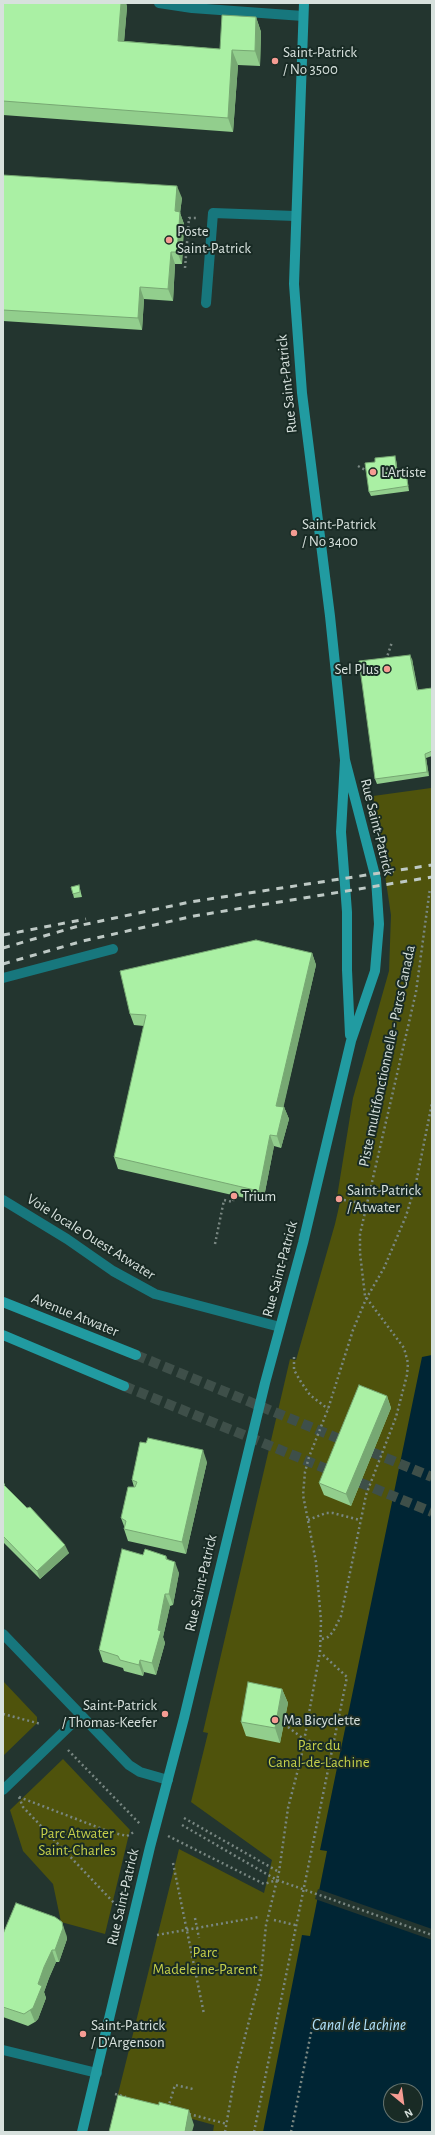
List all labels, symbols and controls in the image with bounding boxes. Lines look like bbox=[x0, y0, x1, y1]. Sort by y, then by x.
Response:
place label: Saint-Patrick / No 3500 bbox=[283, 43, 357, 78]
marker: Saint-Patrick / No 3500 bbox=[270, 56, 280, 66]
place label: Poste Saint-Patrick bbox=[177, 222, 251, 257]
marker: Poste Saint-Patrick bbox=[164, 235, 174, 245]
street label: Rue Saint-Patrick bbox=[273, 334, 301, 434]
place label: L'Artiste bbox=[381, 463, 426, 481]
marker: L'Artiste bbox=[368, 467, 378, 477]
place label: Saint-Patrick / No 3400 bbox=[302, 515, 376, 550]
marker: Saint-Patrick / No 3400 bbox=[289, 528, 299, 538]
place label: Sel Plus bbox=[334, 660, 379, 678]
marker: Sel Plus bbox=[382, 664, 392, 674]
street label: Rue Saint-Patrick bbox=[356, 777, 398, 877]
street label: Piste multifonctionnelle - Parcs Canada bbox=[355, 943, 419, 1169]
place label: Saint-Patrick / Atwater bbox=[347, 1181, 421, 1216]
place label: Trium bbox=[242, 1187, 276, 1205]
street label: Voie locale Ouest Atwater bbox=[23, 1190, 159, 1284]
marker: Trium bbox=[229, 1191, 239, 1201]
marker: Saint-Patrick / Atwater bbox=[334, 1194, 344, 1204]
street label: Rue Saint-Patrick bbox=[258, 1219, 302, 1319]
street label: Avenue Atwater bbox=[29, 1289, 121, 1341]
street label: Rue Saint-Patrick bbox=[181, 1533, 221, 1633]
place label: Saint-Patrick / Thomas-Keefer bbox=[62, 1696, 157, 1731]
marker: Saint-Patrick / Thomas-Keefer bbox=[160, 1709, 170, 1719]
place label: Ma Bicyclette bbox=[283, 1711, 360, 1729]
marker: Ma Bicyclette bbox=[270, 1715, 280, 1725]
park label: Parc du Canal-de-Lachine bbox=[268, 1736, 370, 1771]
park label: Parc Atwater Saint-Charles bbox=[38, 1824, 116, 1859]
street label: Rue Saint-Patrick bbox=[103, 1847, 143, 1947]
park label: Parc Madeleine-Parent bbox=[153, 1943, 257, 1978]
water label: Canal de Lachine bbox=[312, 2015, 406, 2035]
place label: Saint-Patrick / D'Argenson bbox=[91, 2016, 165, 2051]
marker: Saint-Patrick / D'Argenson bbox=[78, 2029, 88, 2039]
north arrow bbox=[383, 2083, 423, 2123]
text: N bbox=[403, 2106, 415, 2120]

